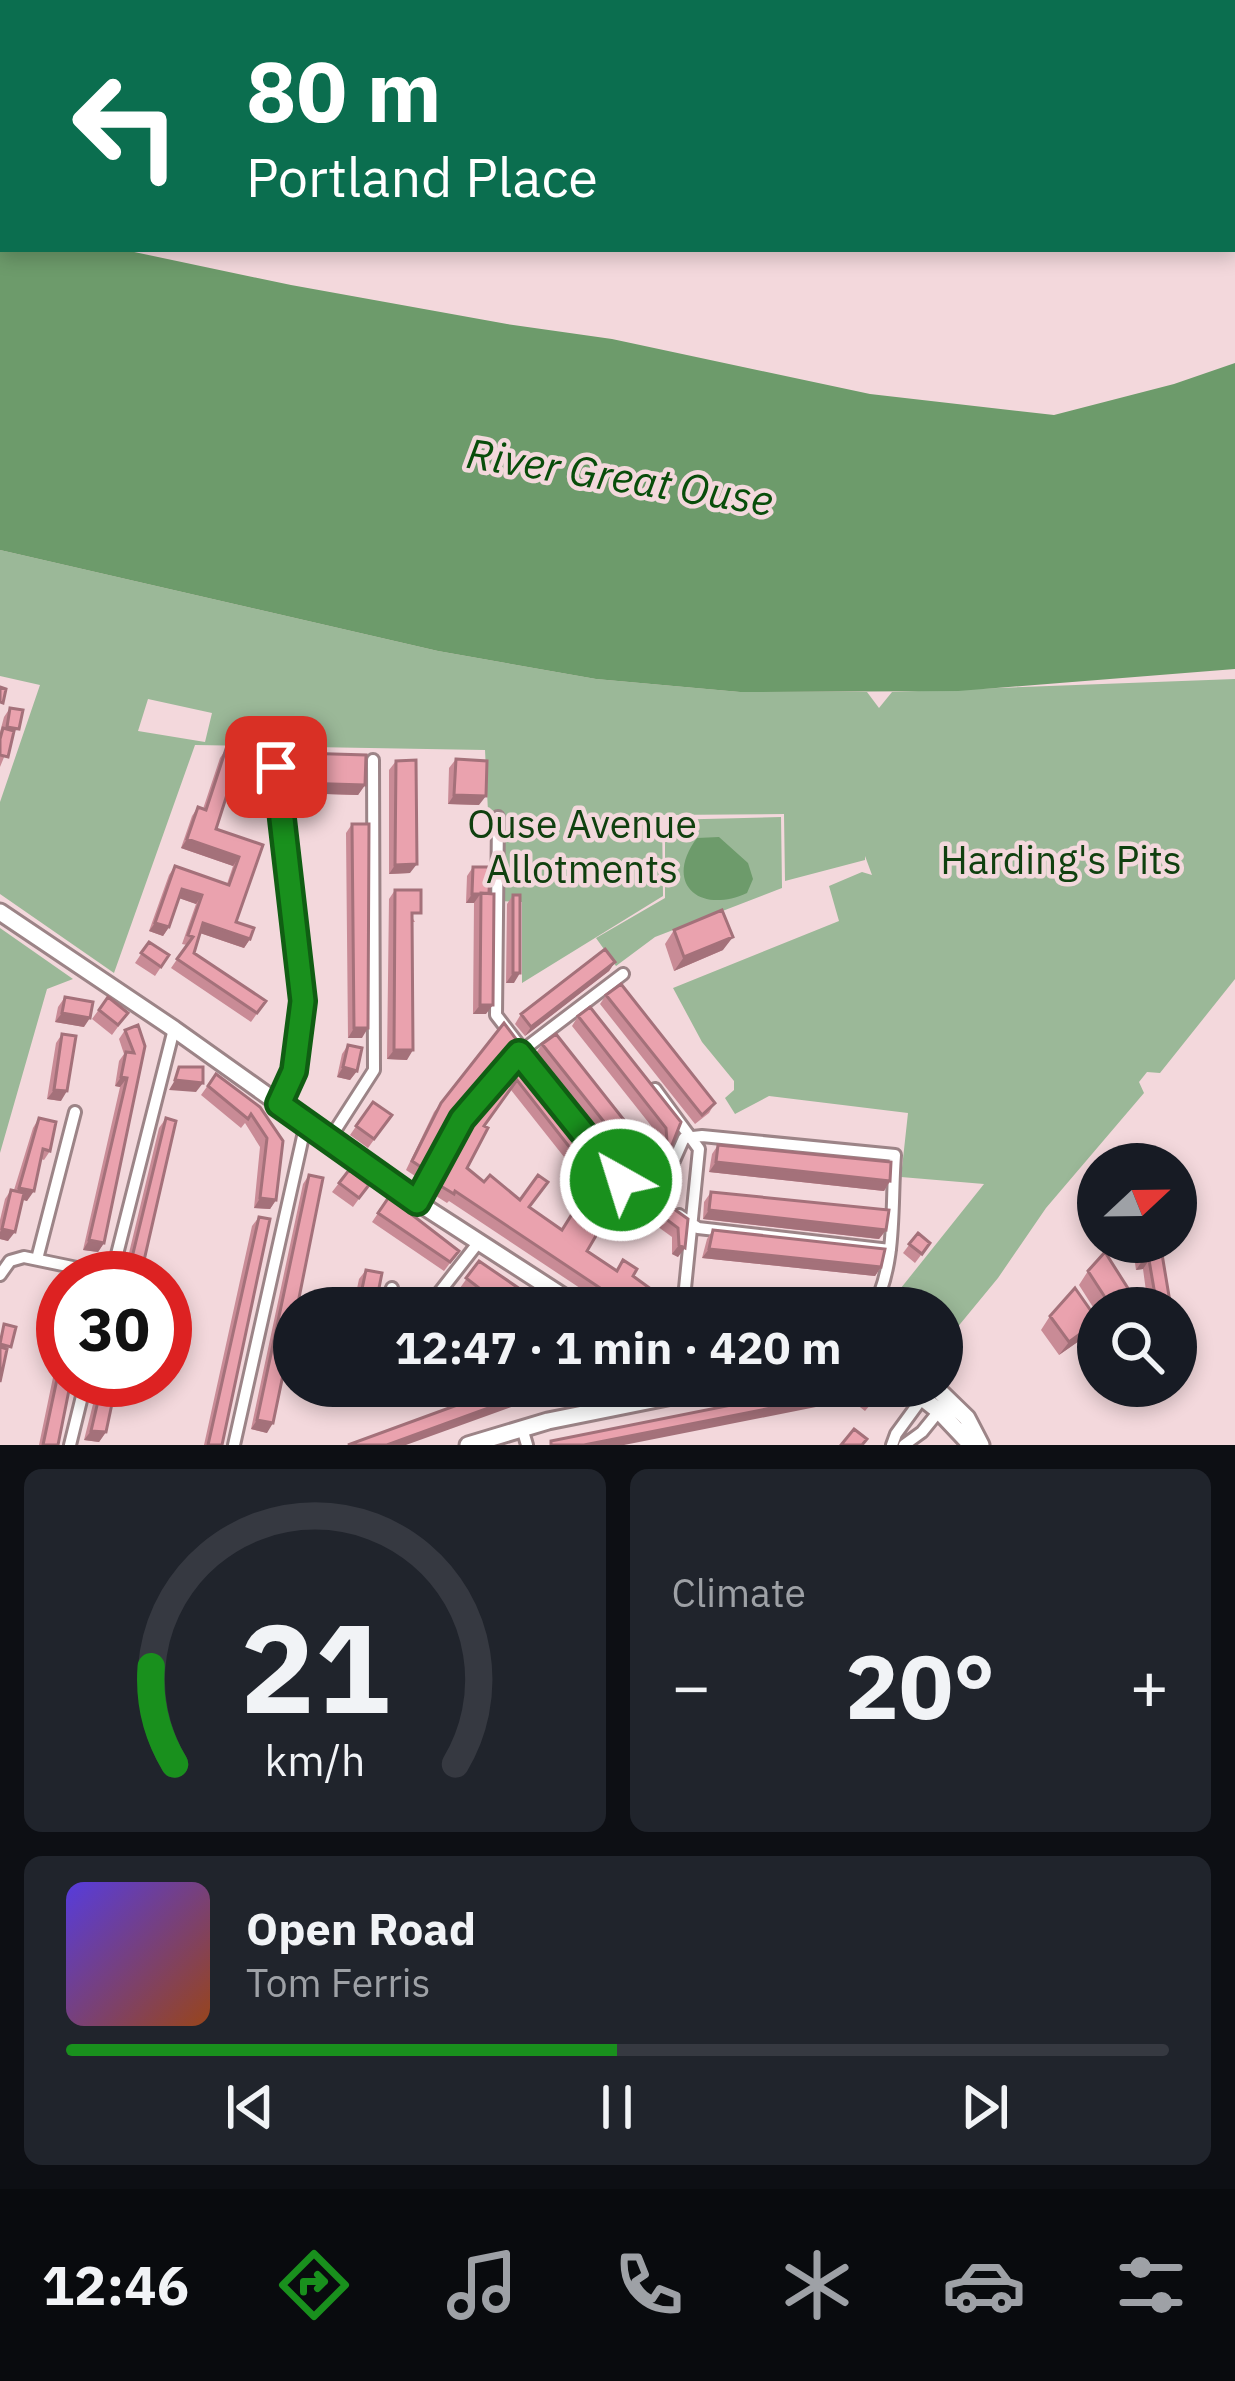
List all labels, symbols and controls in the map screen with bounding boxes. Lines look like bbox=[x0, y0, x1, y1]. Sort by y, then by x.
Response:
text: 80 m bbox=[246, 36, 442, 145]
icon: left bbox=[48, 48, 204, 204]
text: Portland Place bbox=[246, 142, 598, 212]
water label: River Great Ouse bbox=[463, 425, 777, 528]
pin bbox=[225, 716, 327, 818]
icon: arrive bbox=[243, 734, 309, 800]
park label: Ouse Avenue Allotments bbox=[467, 798, 697, 894]
park label: Harding's Pits bbox=[940, 834, 1182, 885]
position arrow bbox=[558, 1117, 684, 1243]
north arrow bbox=[1077, 1143, 1197, 1263]
map controls bbox=[1077, 1143, 1197, 1407]
speed limit sign: 30 bbox=[36, 1251, 192, 1407]
button: search bbox=[1077, 1287, 1197, 1407]
text: 12:47 · 1 min · 420 m bbox=[395, 1318, 841, 1376]
text: Climate bbox=[672, 1567, 806, 1618]
text: 21 bbox=[240, 1585, 390, 1747]
text: 20° bbox=[845, 1627, 995, 1744]
text: − bbox=[672, 1642, 711, 1728]
text: + bbox=[1129, 1642, 1169, 1728]
text: km/h bbox=[264, 1731, 365, 1787]
text: Open Road bbox=[246, 1899, 476, 1957]
text: Tom Ferris bbox=[246, 1957, 430, 2008]
icon: previous bbox=[217, 2074, 283, 2140]
icon: pause bbox=[584, 2074, 650, 2140]
icon: next bbox=[952, 2074, 1018, 2140]
icon: directions bbox=[272, 2243, 356, 2327]
icon: music bbox=[440, 2243, 524, 2327]
icon: phone bbox=[607, 2243, 691, 2327]
icon: climate bbox=[775, 2243, 859, 2327]
icon: car bbox=[942, 2243, 1026, 2327]
icon: filters bbox=[1109, 2243, 1193, 2327]
text: 12:46 bbox=[42, 2250, 189, 2320]

